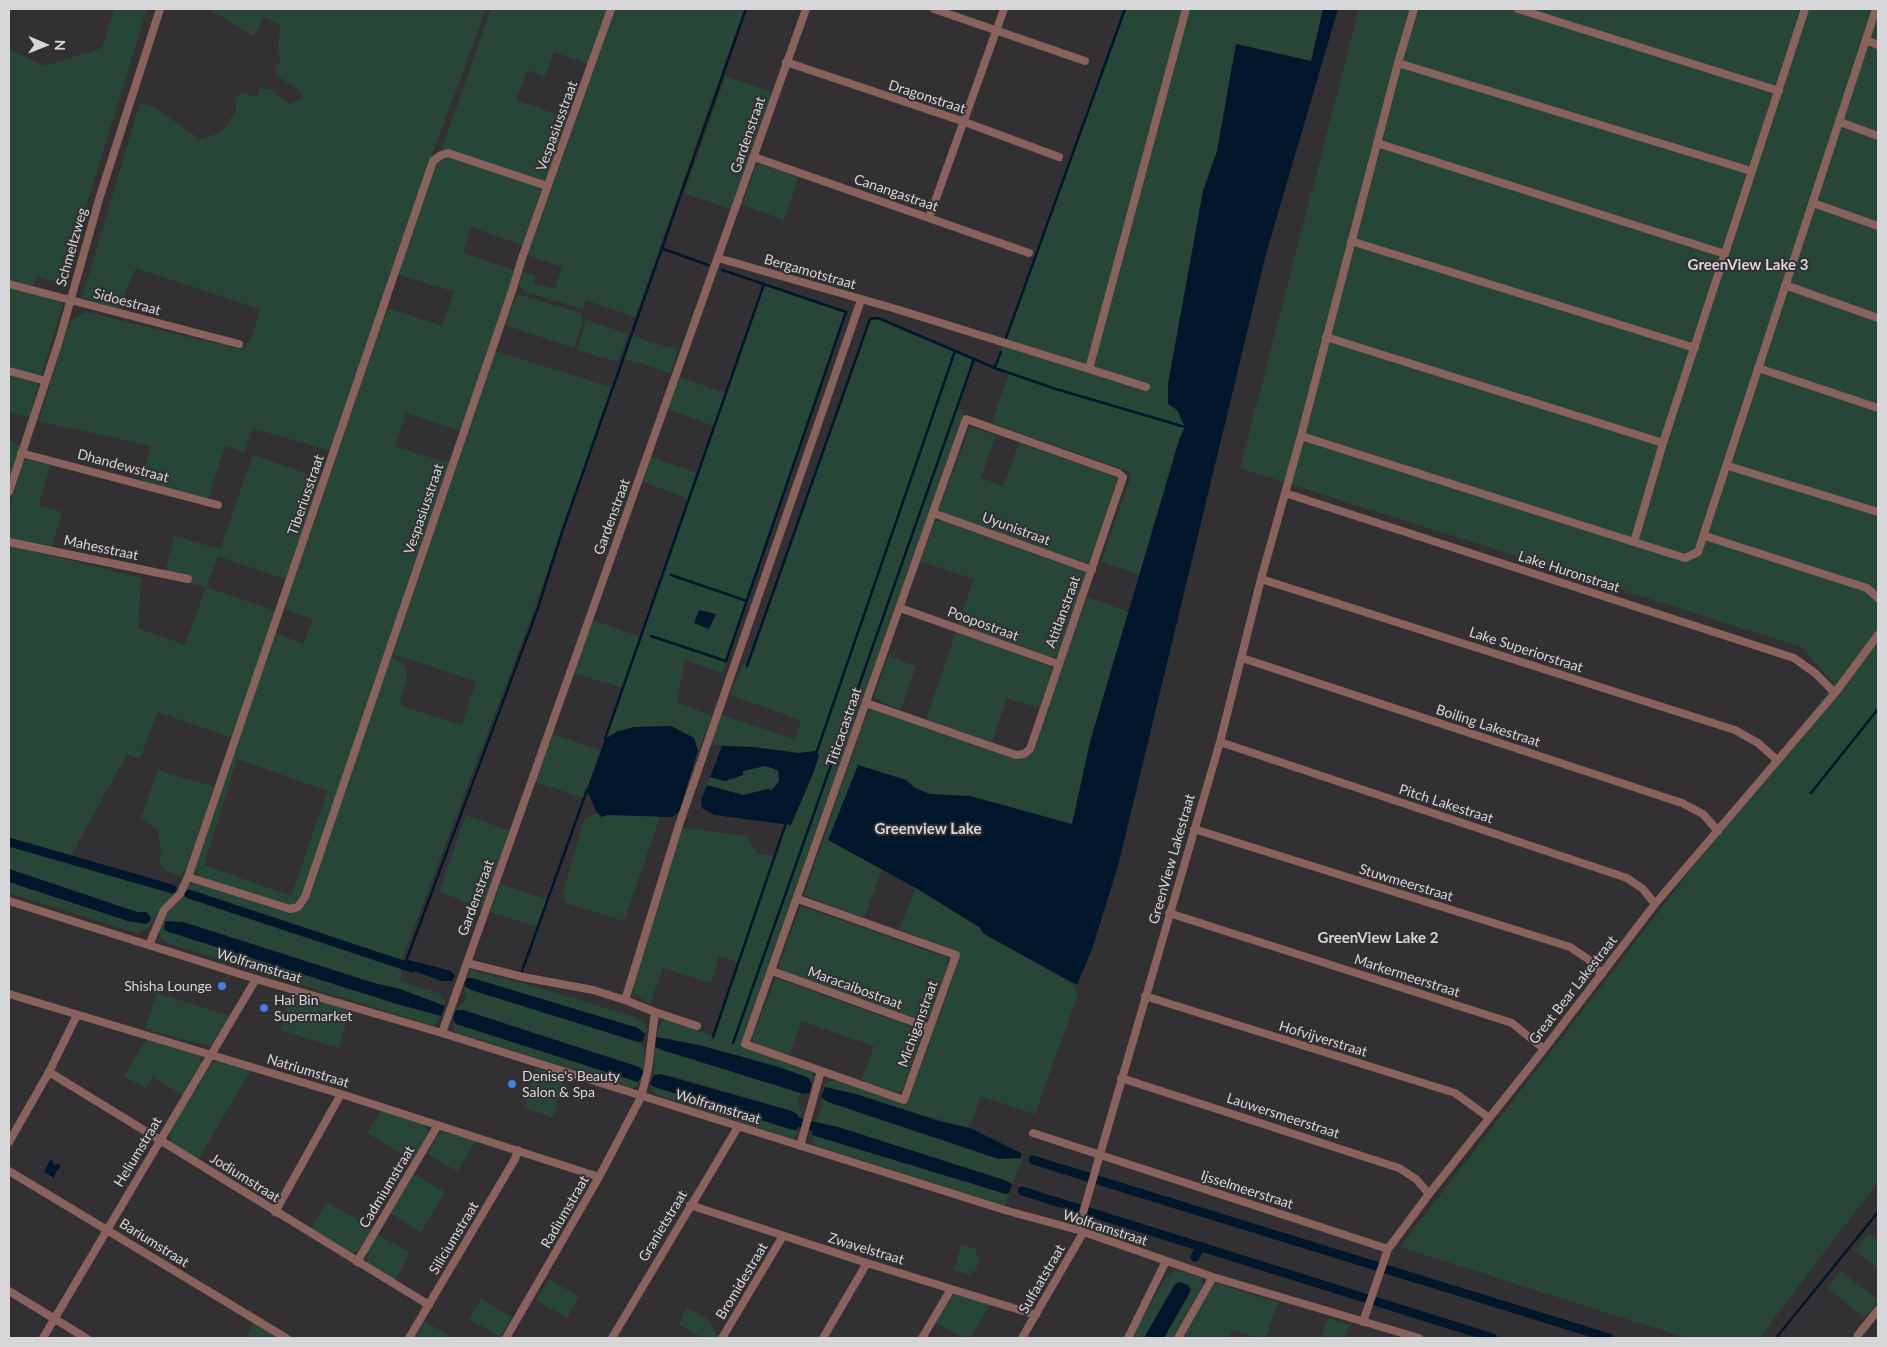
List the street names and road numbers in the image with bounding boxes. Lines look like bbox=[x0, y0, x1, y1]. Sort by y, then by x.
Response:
street label: Dragonstraat bbox=[886, 77, 968, 117]
street label: Vespasiusstraat bbox=[533, 79, 581, 173]
street label: Gardenstraat bbox=[727, 94, 769, 176]
street label: Canangastraat bbox=[852, 171, 940, 215]
street label: Schmeltzweg bbox=[53, 206, 91, 288]
street label: Bergamotstraat bbox=[762, 251, 858, 293]
street label: Sidoestraat bbox=[92, 285, 162, 319]
street label: Dhandewstraat bbox=[75, 446, 171, 486]
street label: Tiberiusstraat bbox=[284, 453, 328, 537]
street label: Vespasiusstraat bbox=[401, 461, 447, 557]
street label: Gardenstraat bbox=[590, 477, 634, 557]
street label: Uyunistraat bbox=[980, 509, 1052, 549]
street label: Mahesstraat bbox=[62, 532, 140, 564]
street label: Lake Huronstraat bbox=[1516, 548, 1622, 596]
street label: Atitlanstraat bbox=[1042, 574, 1084, 650]
street label: Poopostraat bbox=[945, 603, 1021, 645]
street label: Lake Superiorstraat bbox=[1467, 624, 1585, 676]
street label: Titicacastraat bbox=[823, 685, 865, 769]
street label: Boiling Lakestraat bbox=[1434, 701, 1542, 751]
street label: Pitch Lakestraat bbox=[1397, 781, 1495, 827]
street label: GreenView Lakestraat bbox=[1145, 792, 1199, 926]
street label: Gardenstraat bbox=[454, 858, 498, 938]
street label: Stuwmeerstraat bbox=[1357, 861, 1455, 905]
street label: Great Bear Lakestraat bbox=[1525, 932, 1621, 1048]
street label: Wolframstraat bbox=[214, 945, 304, 987]
street label: Markermeerstraat bbox=[1352, 951, 1462, 1001]
street label: Maracaibostraat bbox=[805, 963, 905, 1013]
street label: Michiganstraat bbox=[895, 978, 941, 1070]
street label: Hofvijverstraat bbox=[1277, 1018, 1369, 1060]
street label: Natriumstraat bbox=[265, 1051, 351, 1091]
street label: Wolframstraat bbox=[673, 1086, 763, 1128]
street label: Lauwersmeerstraat bbox=[1224, 1090, 1342, 1142]
street label: Heliumstraat bbox=[111, 1114, 165, 1190]
street label: Cadmiumstraat bbox=[356, 1143, 418, 1231]
street label: Jodiumstraat bbox=[207, 1150, 283, 1206]
street label: Ijsselmeerstraat bbox=[1199, 1167, 1295, 1213]
street label: Radiumstraat bbox=[537, 1173, 593, 1251]
street label: Granietstraat bbox=[635, 1187, 691, 1265]
street label: Siliciumstraat bbox=[426, 1199, 482, 1277]
street label: Wolframstraat bbox=[1060, 1206, 1150, 1250]
street label: Bariumstraat bbox=[116, 1215, 192, 1271]
street label: Zwavelstraat bbox=[826, 1230, 906, 1268]
street label: Bromidestraat bbox=[712, 1240, 772, 1322]
street label: Sulfaatstraat bbox=[1015, 1241, 1069, 1317]

